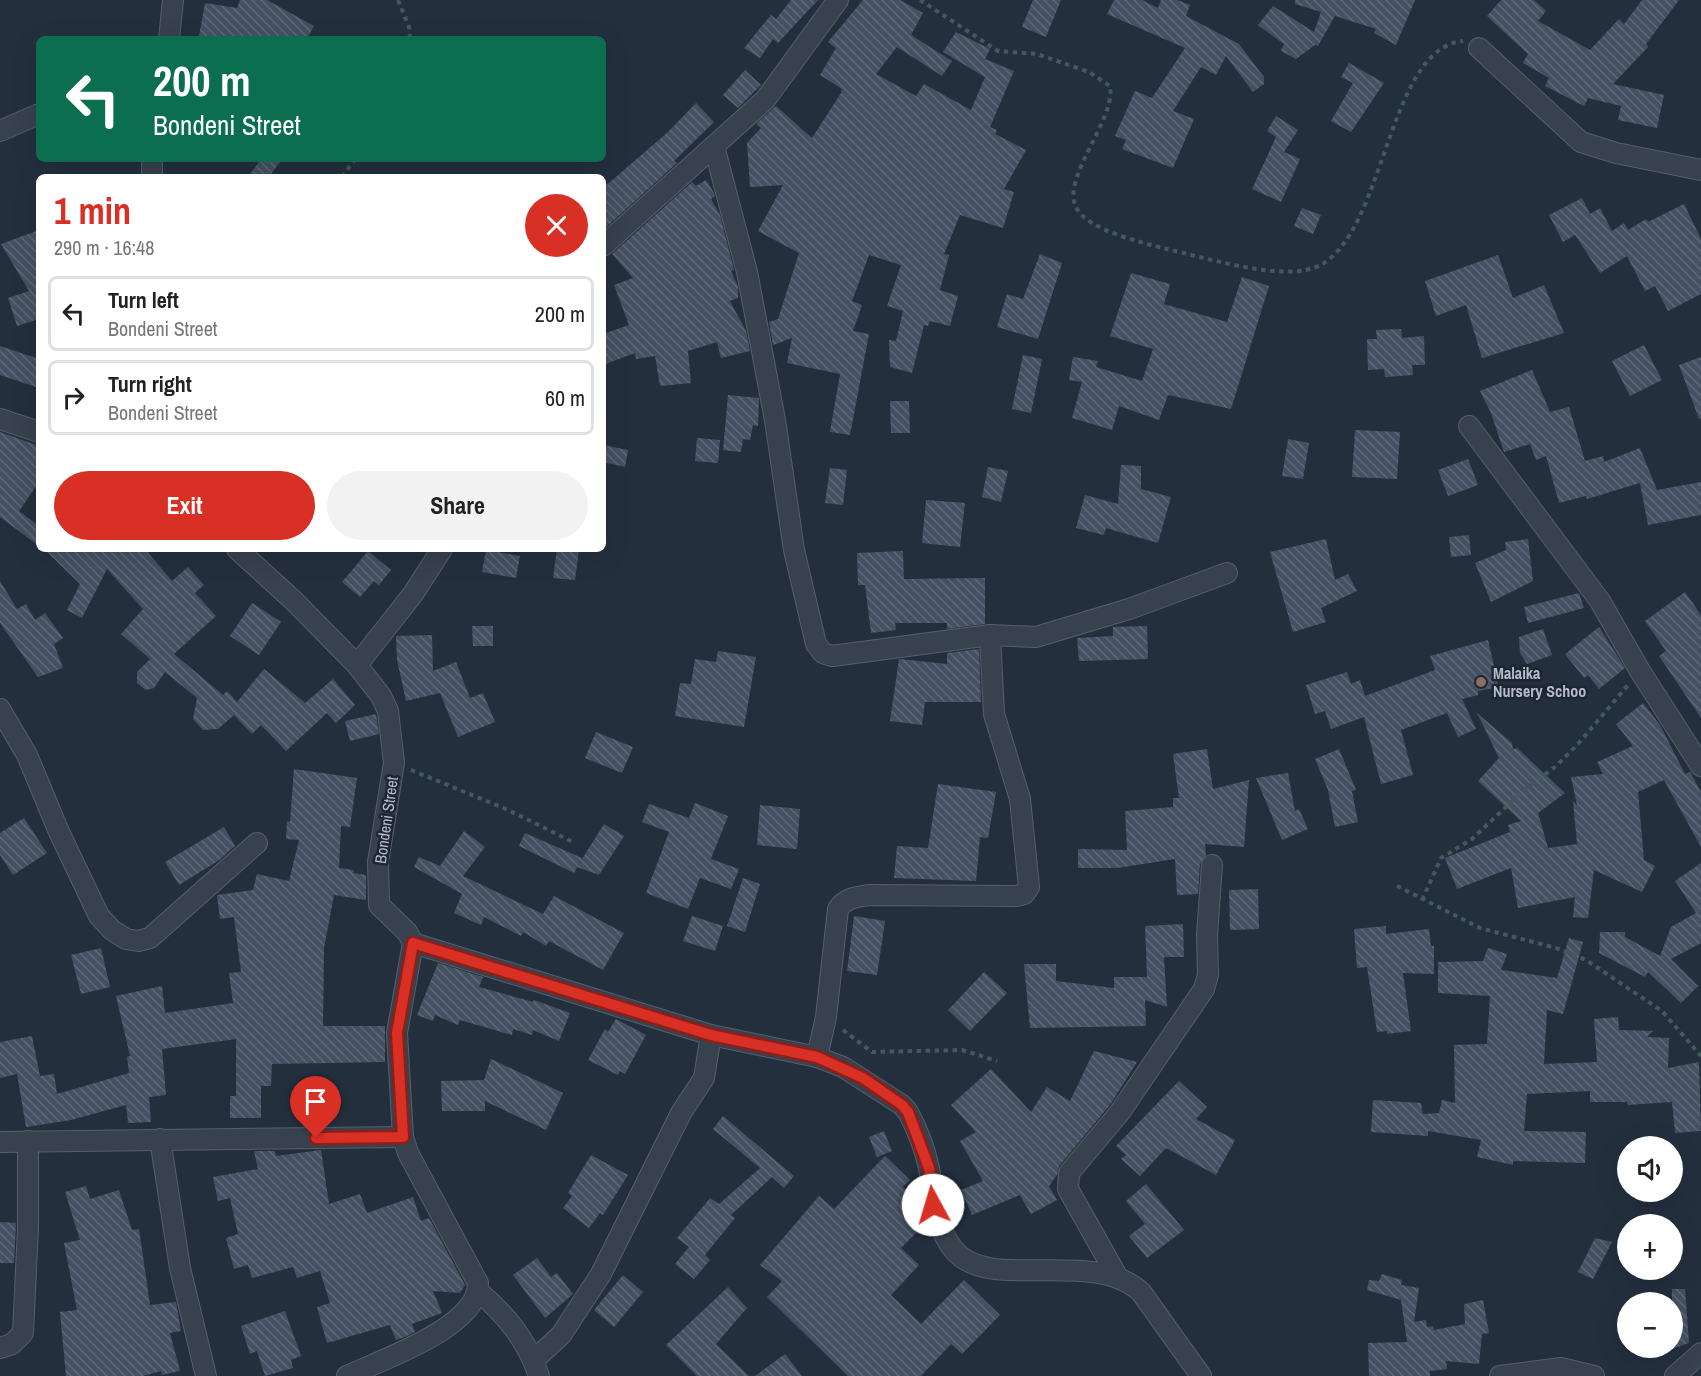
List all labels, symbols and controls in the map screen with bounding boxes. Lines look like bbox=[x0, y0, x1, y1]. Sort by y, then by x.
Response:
text: 200 m bbox=[153, 53, 251, 109]
icon: left bbox=[54, 60, 132, 138]
text: Bondeni Street bbox=[153, 107, 301, 143]
text: 1 min bbox=[54, 187, 131, 235]
button: close bbox=[525, 194, 588, 257]
text: 290 m · 16:48 bbox=[54, 234, 154, 261]
text: Turn left bbox=[108, 285, 179, 315]
icon: left bbox=[57, 297, 90, 330]
text: 200 m bbox=[535, 299, 585, 329]
text: Bondeni Street bbox=[108, 315, 217, 342]
text: Turn right bbox=[108, 369, 192, 399]
icon: right bbox=[57, 381, 90, 414]
text: 60 m bbox=[545, 383, 585, 413]
text: Bondeni Street bbox=[108, 399, 217, 426]
button: Exit bbox=[54, 471, 315, 540]
button: Share bbox=[327, 471, 588, 540]
place label: Malaika Nursery Schoo bbox=[1493, 662, 1586, 702]
marker: Malaika Nursery Schoo bbox=[1474, 675, 1488, 689]
street label: Bondeni Street bbox=[369, 775, 403, 865]
pin bbox=[290, 1076, 341, 1138]
icon: arrive bbox=[299, 1085, 332, 1118]
map controls bbox=[1617, 1136, 1683, 1358]
button: sound bbox=[1617, 1136, 1683, 1202]
position arrow bbox=[901, 1173, 965, 1237]
button: + bbox=[1617, 1214, 1683, 1280]
button: − bbox=[1617, 1292, 1683, 1358]

